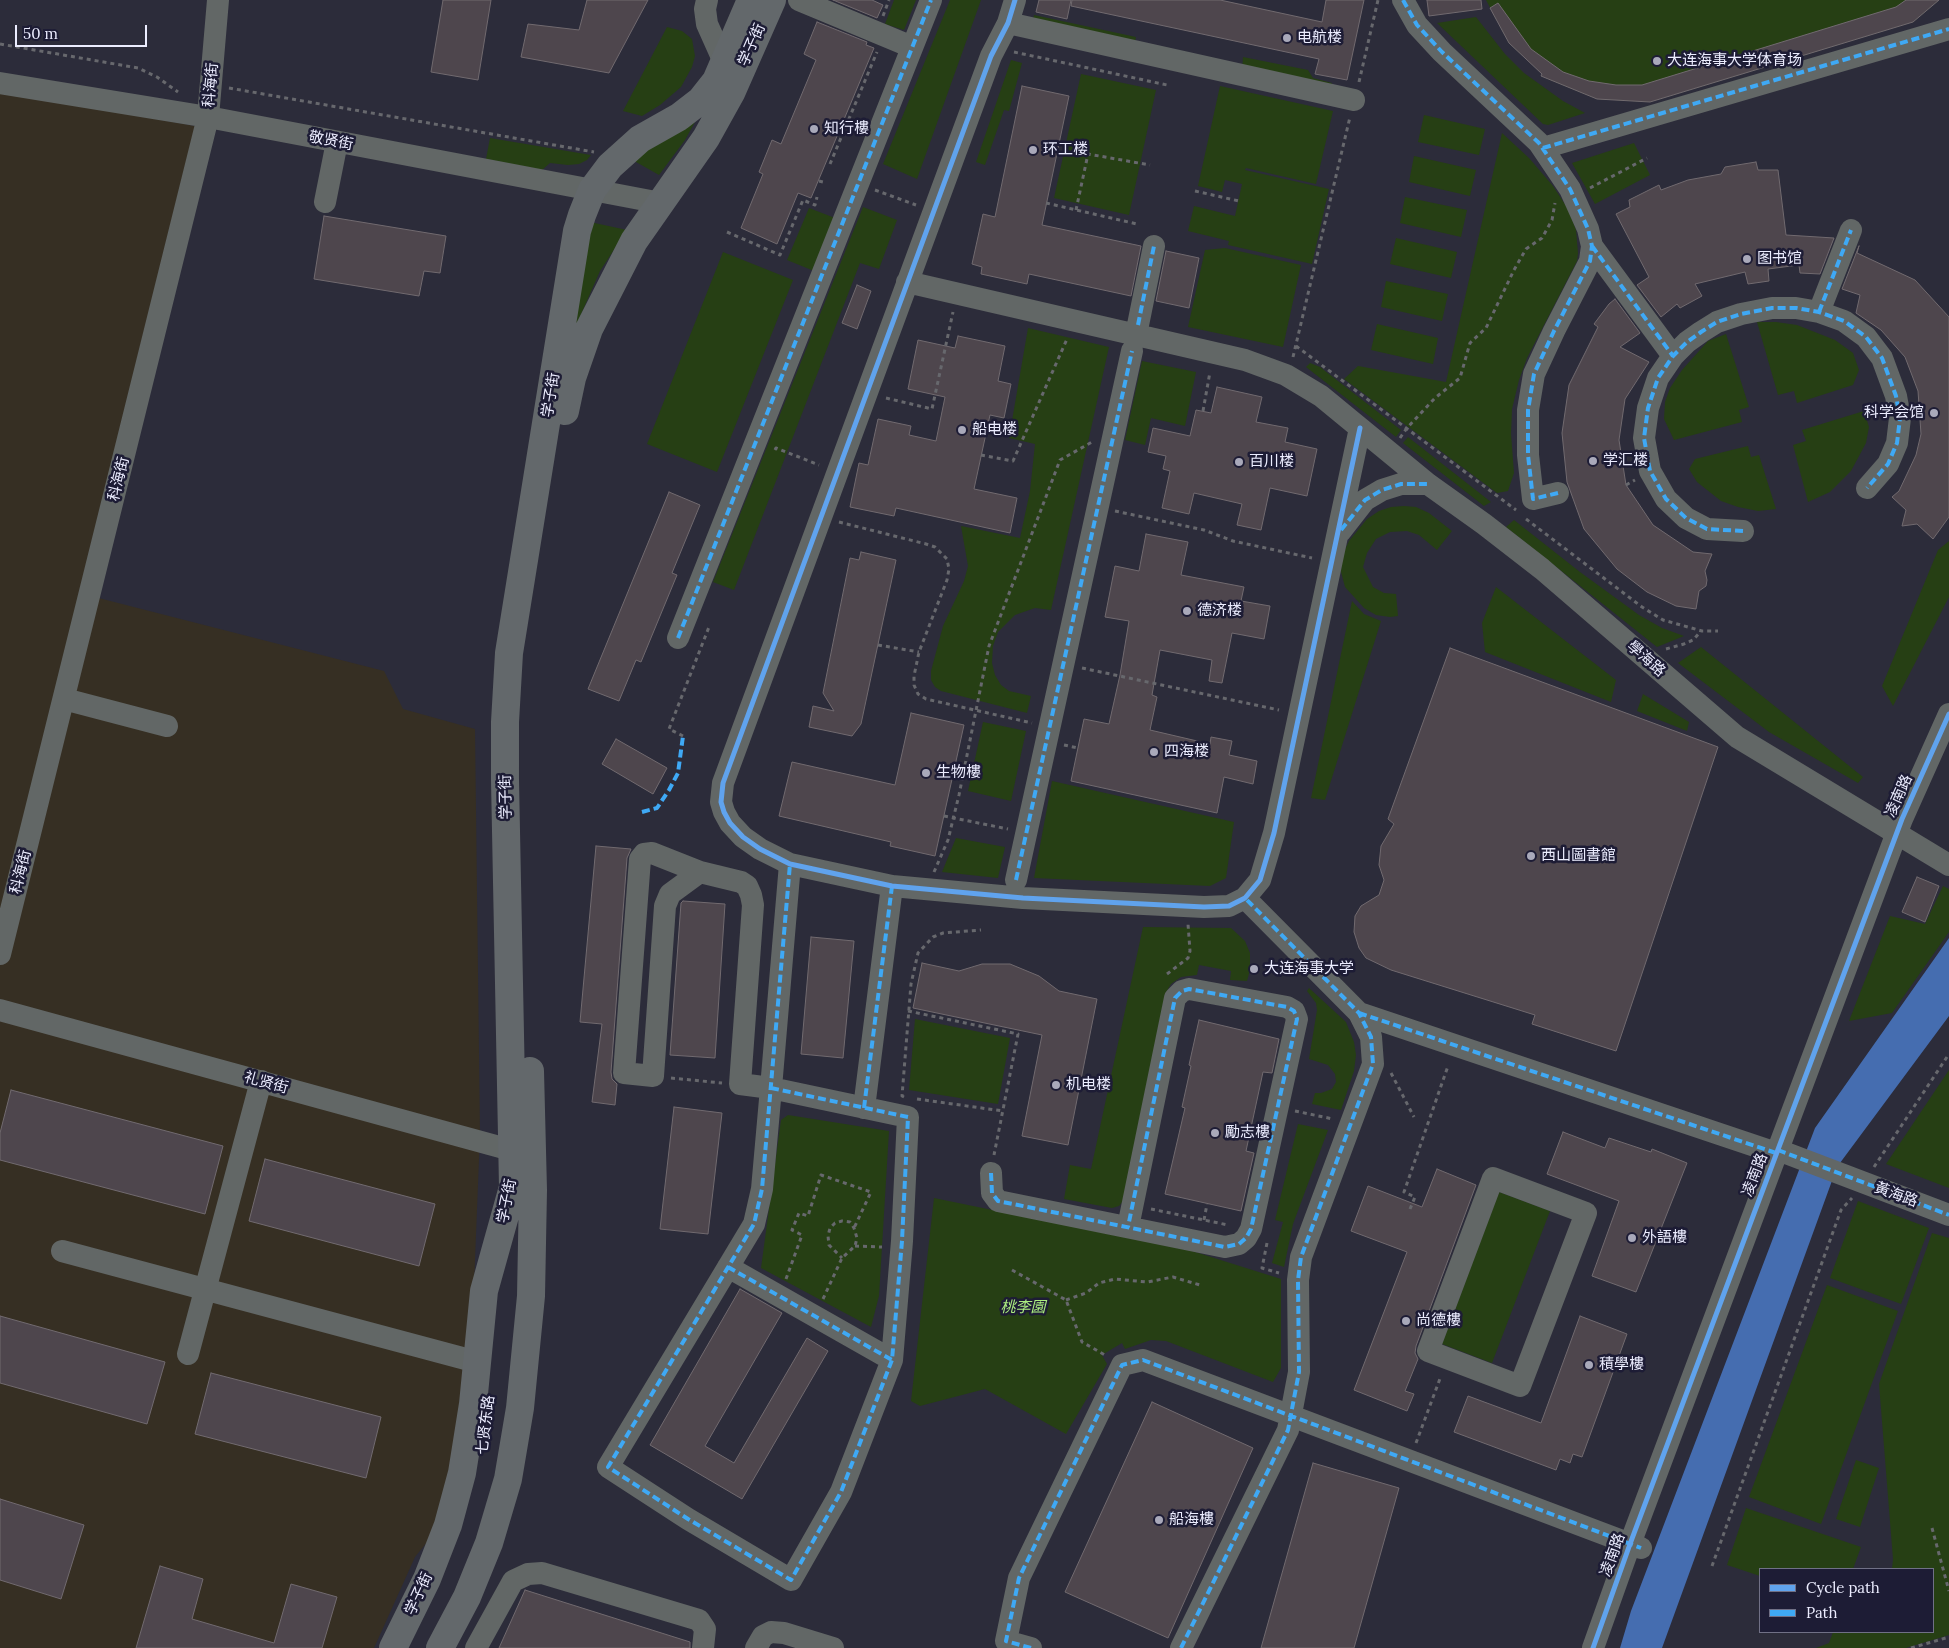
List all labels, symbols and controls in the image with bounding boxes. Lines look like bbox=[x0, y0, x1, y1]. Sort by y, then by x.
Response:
scale bar bbox=[18, 15, 150, 47]
street label: 学子街 bbox=[735, 21, 769, 69]
text: 50 m bbox=[23, 24, 58, 43]
place label: 电航楼 bbox=[1297, 29, 1342, 47]
marker: 电航楼 bbox=[1281, 32, 1293, 44]
place label: 大连海事大学体育场 bbox=[1667, 52, 1802, 70]
marker: 大连海事大学体育场 bbox=[1651, 55, 1663, 67]
street label: 科海街 bbox=[200, 62, 222, 108]
place label: 知行樓 bbox=[824, 120, 869, 138]
marker: 知行樓 bbox=[808, 123, 820, 135]
street label: 敬贤街 bbox=[307, 128, 355, 154]
place label: 环工楼 bbox=[1043, 141, 1088, 159]
marker: 环工楼 bbox=[1027, 144, 1039, 156]
place label: 图书馆 bbox=[1757, 250, 1802, 268]
marker: 图书馆 bbox=[1741, 253, 1753, 265]
street label: 学子街 bbox=[539, 371, 563, 419]
place label: 科学会馆 bbox=[1864, 404, 1924, 422]
marker: 科学会馆 bbox=[1928, 407, 1940, 419]
place label: 船电楼 bbox=[972, 421, 1017, 439]
marker: 船电楼 bbox=[956, 424, 968, 436]
place label: 学汇楼 bbox=[1603, 452, 1648, 470]
place label: 百川楼 bbox=[1249, 453, 1294, 471]
street label: 科海街 bbox=[105, 455, 133, 503]
marker: 学汇楼 bbox=[1587, 455, 1599, 467]
marker: 百川楼 bbox=[1233, 456, 1245, 468]
place label: 德济楼 bbox=[1197, 602, 1242, 620]
marker: 德济楼 bbox=[1181, 605, 1193, 617]
street label: 學海路 bbox=[1623, 637, 1669, 681]
place label: 四海楼 bbox=[1164, 743, 1209, 761]
marker: 四海楼 bbox=[1148, 746, 1160, 758]
place label: 生物樓 bbox=[936, 764, 981, 782]
marker: 生物樓 bbox=[920, 767, 932, 779]
street label: 凌南路 bbox=[1882, 772, 1916, 820]
street label: 学子街 bbox=[497, 774, 515, 820]
place label: 西山圖書館 bbox=[1541, 847, 1616, 865]
street label: 科海街 bbox=[7, 848, 35, 896]
marker: 西山圖書館 bbox=[1525, 850, 1537, 862]
place label: 大连海事大学 bbox=[1264, 960, 1354, 978]
marker: 大连海事大学 bbox=[1248, 963, 1260, 975]
street label: 礼贤街 bbox=[242, 1068, 290, 1098]
place label: 机电楼 bbox=[1066, 1076, 1111, 1094]
marker: 机电楼 bbox=[1050, 1079, 1062, 1091]
place label: 勵志樓 bbox=[1225, 1124, 1270, 1142]
marker: 勵志樓 bbox=[1209, 1127, 1221, 1139]
street label: 凌南路 bbox=[1739, 1151, 1771, 1199]
street label: 学子街 bbox=[494, 1177, 520, 1225]
street label: 黃海路 bbox=[1872, 1179, 1920, 1211]
place label: 外語樓 bbox=[1642, 1229, 1687, 1247]
marker: 外語樓 bbox=[1626, 1232, 1638, 1244]
park label: 桃李園 bbox=[1001, 1299, 1045, 1317]
place label: 尚德樓 bbox=[1416, 1312, 1461, 1330]
marker: 尚德樓 bbox=[1400, 1315, 1412, 1327]
place label: 積學樓 bbox=[1599, 1356, 1644, 1374]
marker: 積學樓 bbox=[1583, 1359, 1595, 1371]
street label: 七贤东路 bbox=[473, 1394, 499, 1456]
place label: 船海樓 bbox=[1169, 1511, 1214, 1529]
marker: 船海樓 bbox=[1153, 1514, 1165, 1526]
street label: 凌南路 bbox=[1597, 1531, 1629, 1579]
legend bbox=[1759, 1568, 1934, 1633]
street label: 学子街 bbox=[401, 1570, 437, 1618]
text: Cycle path bbox=[1806, 1578, 1880, 1597]
text: Path bbox=[1806, 1603, 1837, 1622]

